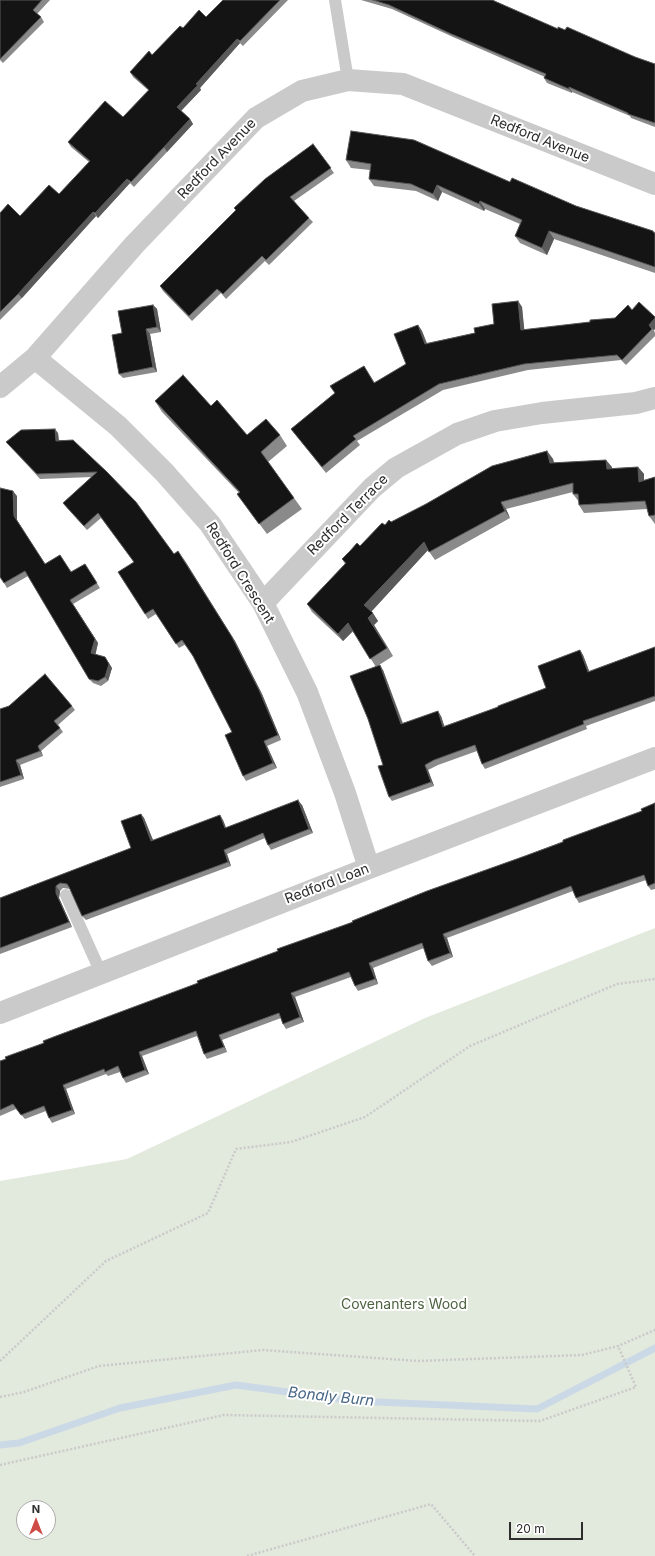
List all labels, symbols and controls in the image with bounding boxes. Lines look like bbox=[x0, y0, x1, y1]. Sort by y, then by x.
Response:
street label: Redford Avenue bbox=[488, 111, 592, 167]
street label: Redford Avenue bbox=[174, 115, 260, 203]
street label: Redford Terrace bbox=[304, 471, 392, 559]
street label: Redford Crescent bbox=[202, 519, 278, 627]
street label: Redford Loan bbox=[283, 860, 371, 908]
park label: Covenanters Wood bbox=[341, 1297, 467, 1313]
water label: Bonaly Burn bbox=[287, 1384, 375, 1410]
north arrow bbox=[16, 1500, 56, 1540]
text: N bbox=[32, 1502, 40, 1516]
scale bar bbox=[511, 1514, 585, 1540]
text: 20 m bbox=[516, 1521, 545, 1536]

